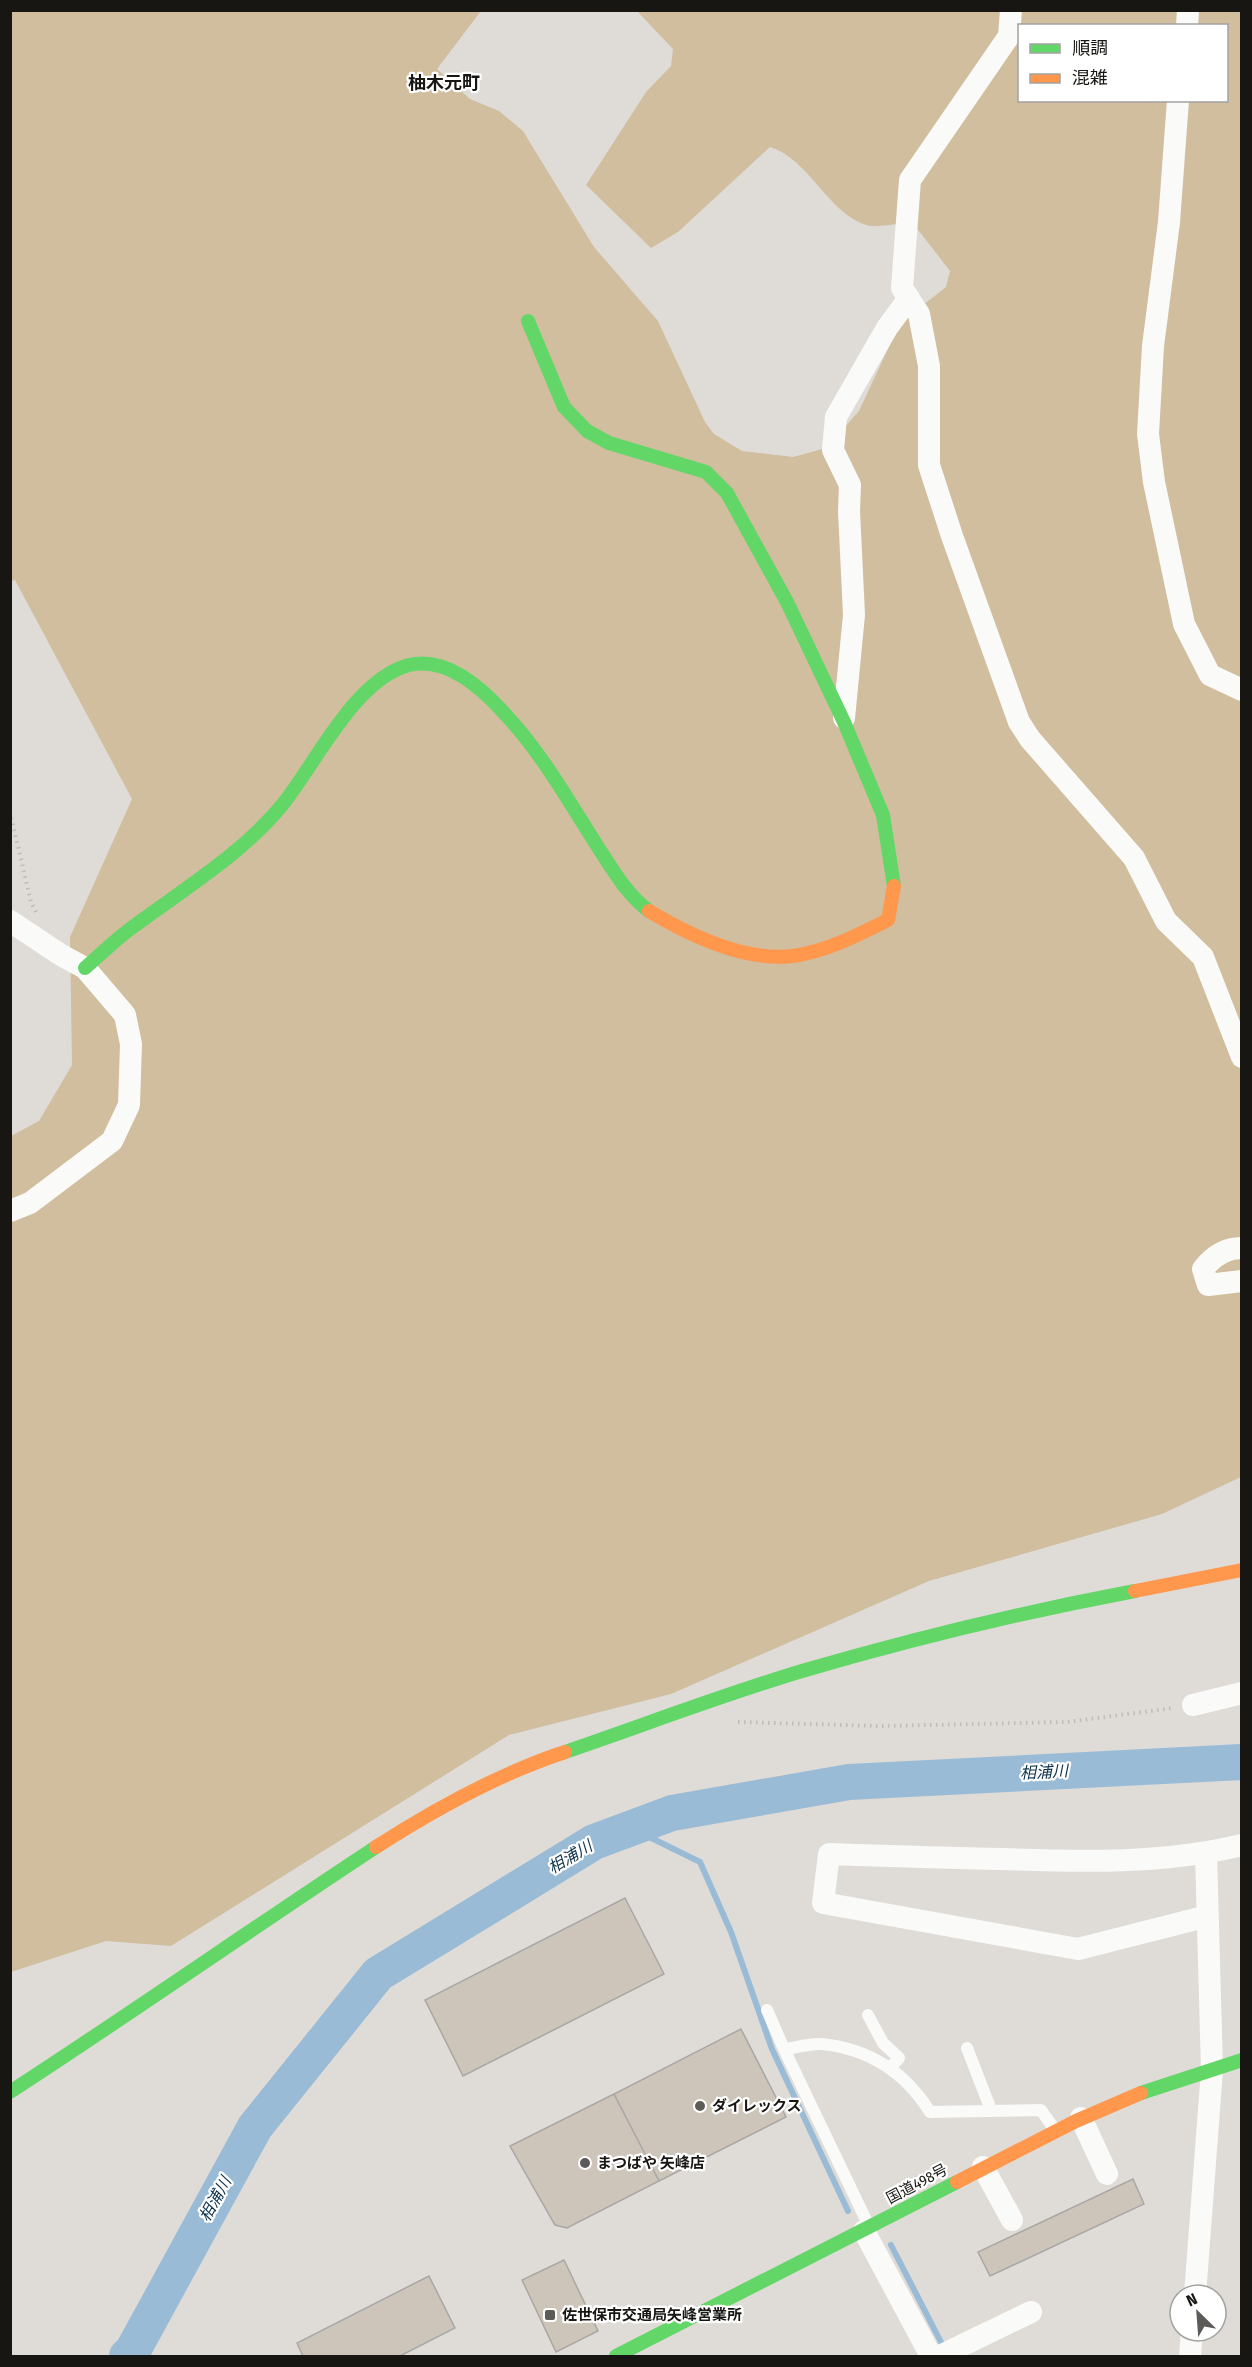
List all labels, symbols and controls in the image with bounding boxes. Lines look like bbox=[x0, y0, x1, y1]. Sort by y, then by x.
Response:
legend bbox=[1018, 24, 1228, 102]
text: 順調 bbox=[1072, 37, 1108, 59]
text: 混雑 bbox=[1072, 67, 1108, 89]
district label: 柚木元町 bbox=[408, 72, 480, 94]
water label: 相浦川 bbox=[1020, 1761, 1070, 1783]
water label: 相浦川 bbox=[545, 1835, 597, 1878]
place label: ダイレックス bbox=[712, 2097, 802, 2115]
marker: ダイレックス bbox=[693, 2099, 707, 2113]
place label: まつばや 矢峰店 bbox=[597, 2154, 705, 2172]
marker: まつばや 矢峰店 bbox=[578, 2156, 592, 2170]
street label: 国道498号 bbox=[883, 2160, 951, 2208]
water label: 相浦川 bbox=[195, 2172, 236, 2225]
north arrow bbox=[1168, 2283, 1228, 2343]
text: N bbox=[1184, 2289, 1200, 2310]
place label: 佐世保市交通局矢峰営業所 bbox=[562, 2306, 742, 2324]
marker: 佐世保市交通局矢峰営業所 bbox=[543, 2308, 557, 2322]

